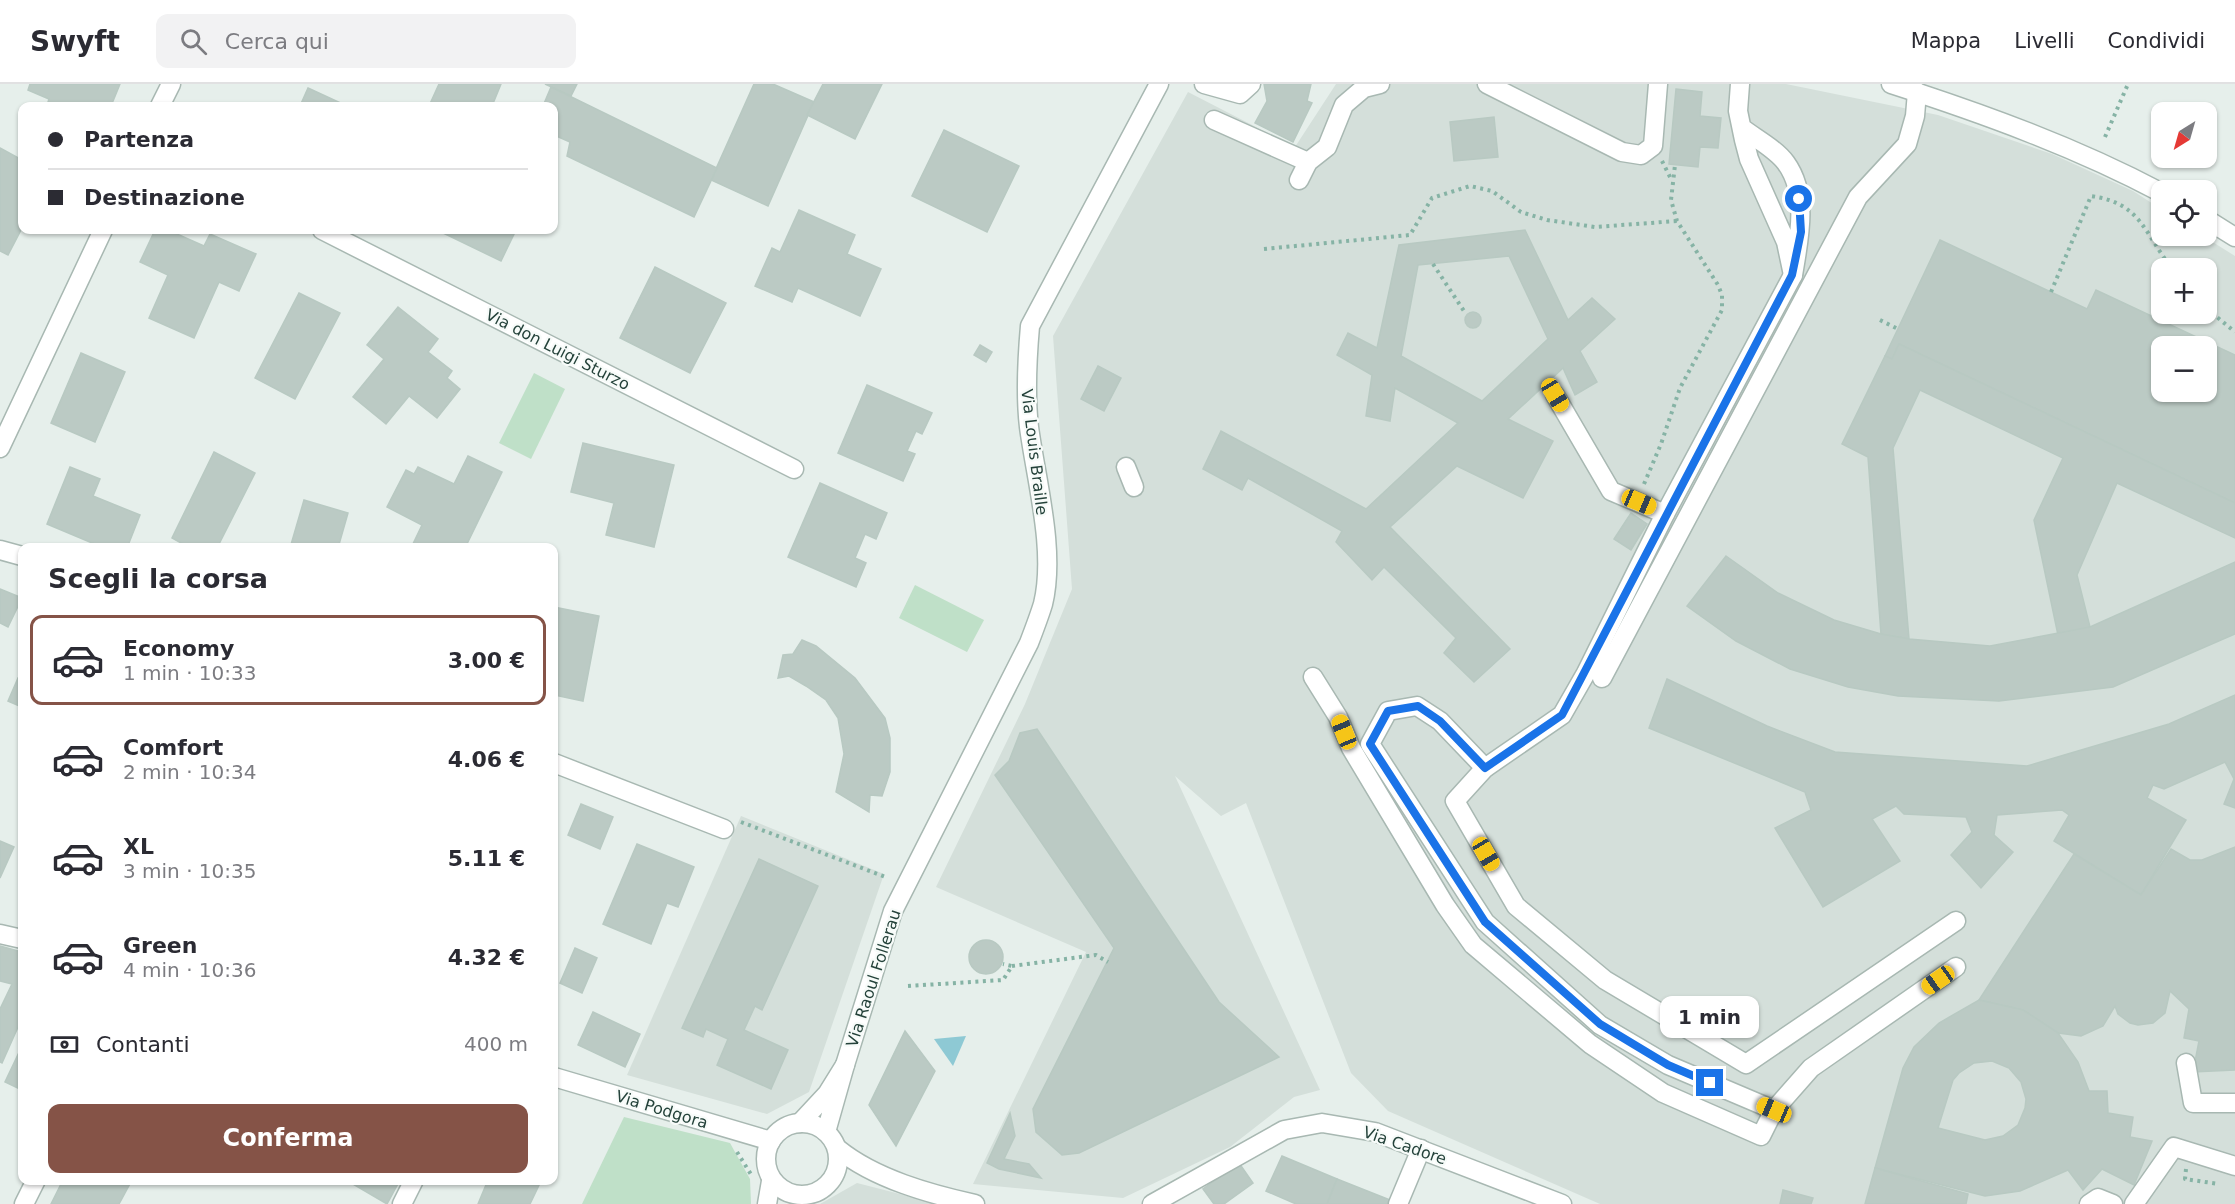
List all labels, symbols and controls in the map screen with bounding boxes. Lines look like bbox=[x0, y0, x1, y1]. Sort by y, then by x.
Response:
search box bbox=[156, 14, 576, 68]
text: Swyft bbox=[30, 25, 120, 58]
icon: search bbox=[177, 25, 210, 58]
text: Cerca qui bbox=[225, 29, 329, 54]
text: Mappa bbox=[1911, 29, 1981, 53]
text: Livelli bbox=[2014, 29, 2075, 53]
text: Condividi bbox=[2108, 29, 2205, 53]
north arrow bbox=[2151, 102, 2217, 168]
map controls bbox=[2151, 102, 2217, 402]
text: Partenza bbox=[84, 127, 194, 152]
button: locate bbox=[2151, 180, 2217, 246]
text: Destinazione bbox=[84, 185, 245, 210]
route start bbox=[1785, 185, 1812, 212]
button: + bbox=[2151, 258, 2217, 324]
street label: Via don Luigi Sturzo bbox=[482, 305, 633, 394]
button: − bbox=[2151, 336, 2217, 402]
car bbox=[1538, 375, 1572, 415]
street label: Via Louis Braille bbox=[1017, 388, 1052, 516]
car bbox=[1619, 487, 1659, 517]
text: Scegli la corsa bbox=[48, 563, 268, 594]
icon: car bbox=[51, 633, 105, 687]
text: Economy bbox=[123, 636, 234, 661]
text: 3.00 € bbox=[448, 648, 525, 673]
text: 1 min · 10:33 bbox=[123, 661, 257, 685]
car bbox=[1329, 712, 1359, 752]
icon: car bbox=[51, 732, 105, 786]
text: Comfort bbox=[123, 735, 223, 760]
text: 4.06 € bbox=[448, 747, 525, 772]
text: 2 min · 10:34 bbox=[123, 760, 257, 784]
icon: car bbox=[51, 831, 105, 885]
text: XL bbox=[123, 834, 154, 859]
car bbox=[1469, 834, 1503, 874]
text: 5.11 € bbox=[448, 846, 525, 871]
text: 3 min · 10:35 bbox=[123, 859, 257, 883]
street label: Via Raoul Follerau bbox=[842, 907, 905, 1049]
icon: car bbox=[51, 930, 105, 984]
text: Green bbox=[123, 933, 197, 958]
text: 4.32 € bbox=[448, 945, 525, 970]
text: 4 min · 10:36 bbox=[123, 958, 257, 982]
car bbox=[1918, 962, 1958, 998]
callout: 1 min bbox=[1660, 996, 1760, 1038]
text: 1 min bbox=[1678, 1005, 1741, 1029]
icon: cash bbox=[48, 1028, 81, 1061]
text: Contanti bbox=[96, 1032, 190, 1057]
text: 400 m bbox=[464, 1032, 528, 1056]
route end bbox=[1696, 1069, 1723, 1096]
street label: Via Podgora bbox=[614, 1086, 710, 1132]
car bbox=[1754, 1095, 1794, 1125]
button: Conferma bbox=[48, 1104, 528, 1173]
street label: Via Cadore bbox=[1361, 1122, 1449, 1169]

